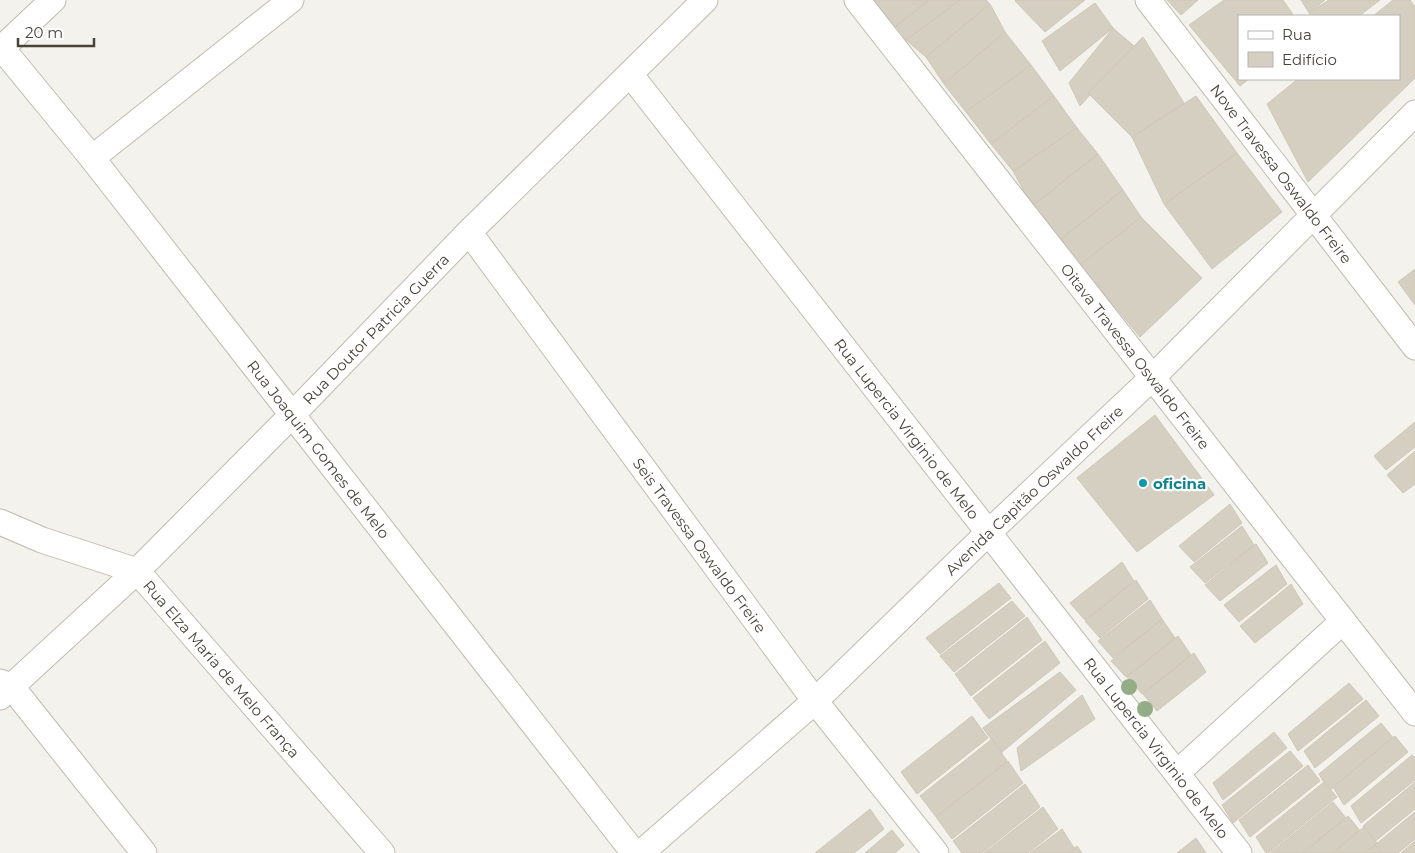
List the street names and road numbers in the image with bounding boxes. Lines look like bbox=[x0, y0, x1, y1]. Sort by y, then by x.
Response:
street label: Nove Travessa Oswaldo Freire bbox=[1206, 80, 1357, 267]
street label: Rua Doutor Patricia Guerra bbox=[298, 249, 453, 408]
street label: Oitava Travessa Oswaldo Freire bbox=[1057, 259, 1214, 453]
street label: Rua Lupercia Virginio de Melo bbox=[830, 334, 984, 523]
street label: Rua Joaquim Gomes de Melo bbox=[244, 356, 394, 542]
street label: Avenida Capitão Oswaldo Freire bbox=[941, 401, 1127, 579]
street label: Seis Travessa Oswaldo Freire bbox=[629, 454, 771, 636]
street label: Rua Elza Maria de Melo França bbox=[139, 576, 304, 761]
street label: Rua Lupercia Virginio de Melo bbox=[1080, 653, 1233, 842]

